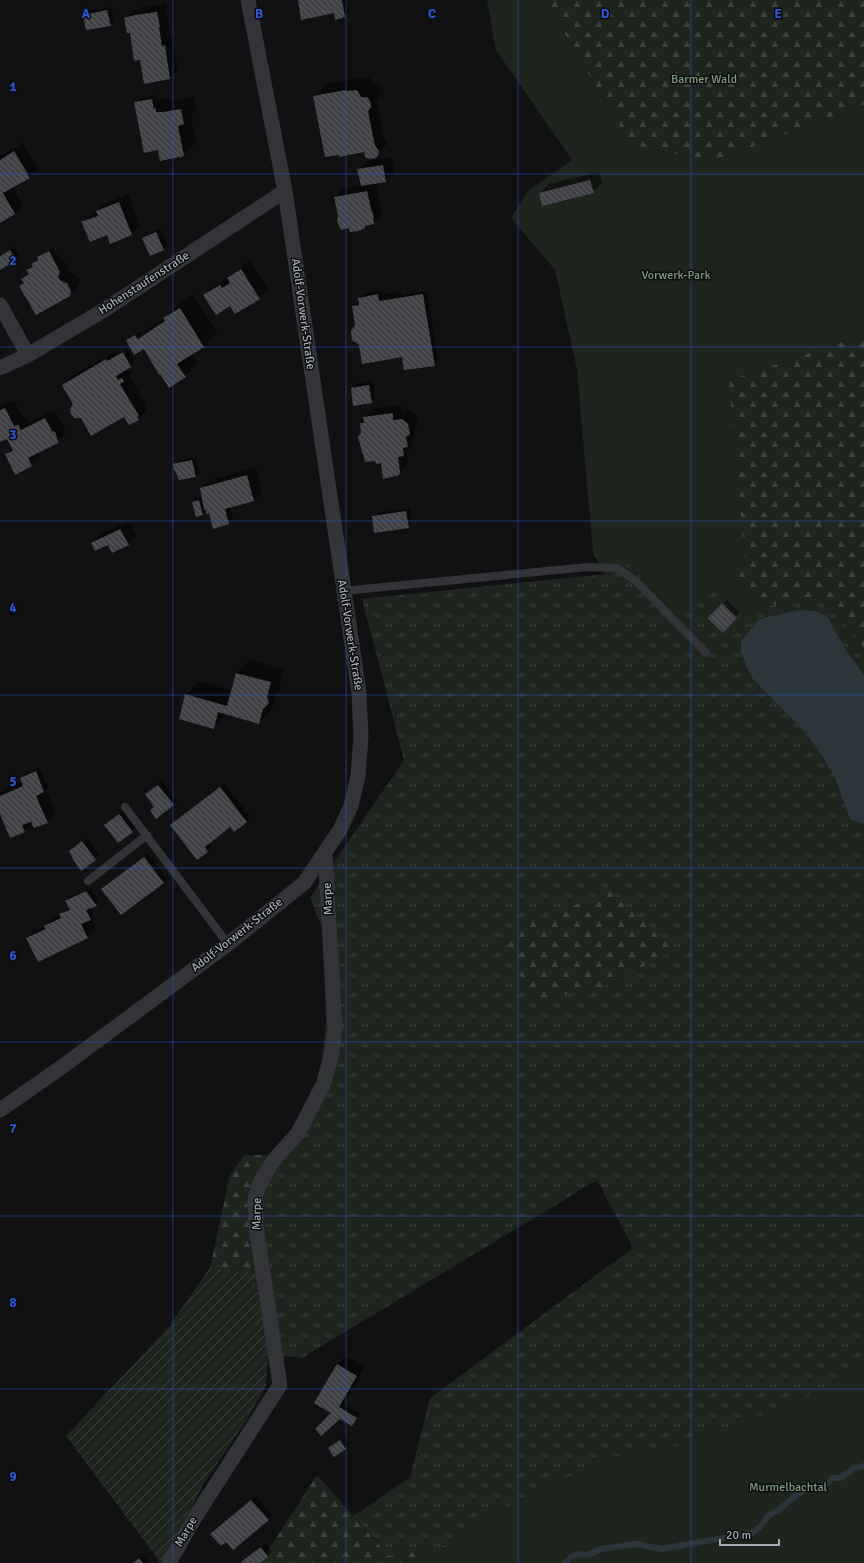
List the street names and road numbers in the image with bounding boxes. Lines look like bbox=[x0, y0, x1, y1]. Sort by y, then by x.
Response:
street label: Hohenstaufenstraße bbox=[96, 248, 192, 318]
street label: Adolf-Vorwerk-Straße bbox=[288, 258, 318, 370]
street label: Adolf-Vorwerk-Straße bbox=[334, 579, 366, 691]
street label: Marpe bbox=[320, 882, 336, 916]
street label: Adolf-Vorwerk-Straße bbox=[188, 895, 286, 975]
street label: Marpe bbox=[249, 1198, 265, 1230]
street label: Marpe bbox=[171, 1514, 201, 1550]

